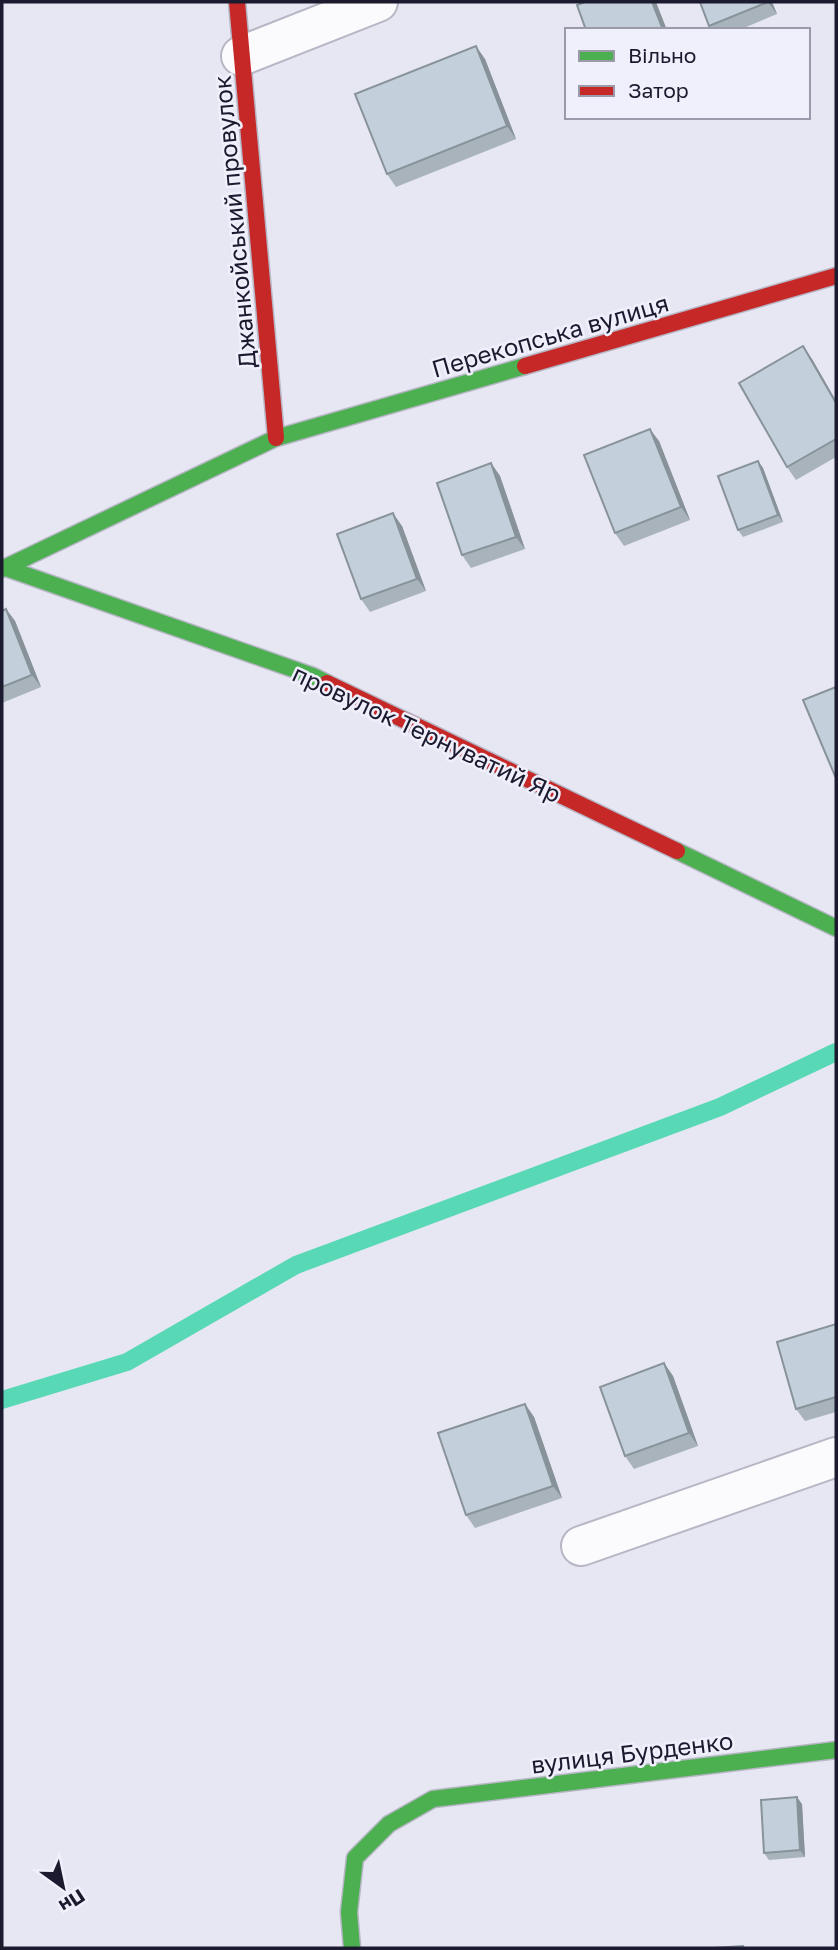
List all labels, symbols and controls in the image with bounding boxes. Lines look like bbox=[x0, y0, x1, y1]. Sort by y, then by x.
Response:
legend bbox=[565, 28, 810, 119]
text: Вільно bbox=[628, 42, 696, 68]
street label: Джанкойський провулок bbox=[207, 74, 261, 370]
text: Затор bbox=[628, 77, 689, 103]
street label: Перекопська вулиця bbox=[428, 287, 672, 383]
street label: провулок Тернуватий Яр bbox=[288, 658, 566, 808]
street label: вулиця Бурденко bbox=[529, 1725, 735, 1779]
north arrow bbox=[28, 1852, 98, 1922]
text: Пн bbox=[55, 1885, 90, 1918]

